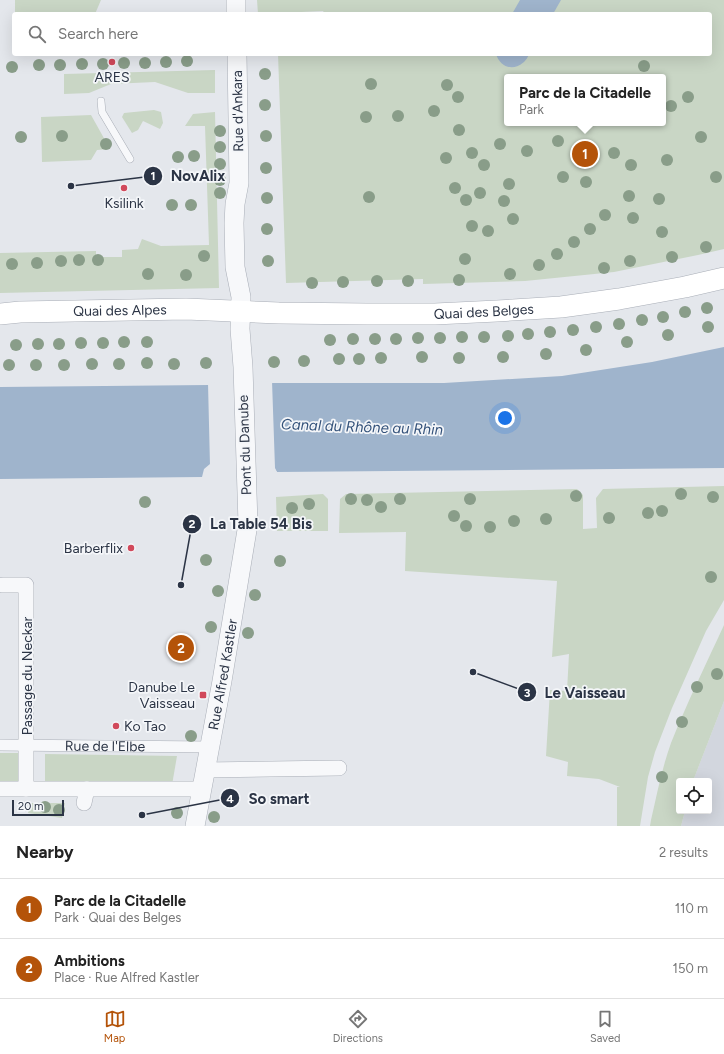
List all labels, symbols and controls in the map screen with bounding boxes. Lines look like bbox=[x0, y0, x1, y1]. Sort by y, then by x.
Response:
search box bbox=[12, 12, 712, 56]
icon: search bbox=[26, 23, 48, 45]
text: Search here bbox=[58, 25, 138, 43]
marker: ARES bbox=[107, 57, 117, 67]
place label: ARES bbox=[94, 69, 130, 86]
street label: Rue d'Ankara bbox=[229, 70, 247, 152]
popup bbox=[504, 74, 666, 126]
text: Parc de la Citadelle bbox=[519, 84, 651, 102]
text: Park bbox=[519, 102, 544, 117]
pin: 1 bbox=[572, 139, 598, 169]
callout: NovAlix bbox=[143, 162, 234, 189]
text: NovAlix bbox=[171, 167, 225, 185]
text: 1 bbox=[150, 169, 156, 183]
marker: Ksilink bbox=[119, 183, 129, 193]
place label: Ksilink bbox=[104, 195, 144, 212]
street label: Quai des Belges bbox=[433, 300, 534, 323]
street label: Quai des Alpes bbox=[73, 301, 167, 320]
street label: Pont du Danube bbox=[235, 394, 255, 495]
your location bbox=[495, 408, 515, 428]
water label: Canal du Rhône au Rhin bbox=[281, 415, 443, 439]
callout: La Table 54 Bis bbox=[182, 511, 320, 538]
text: La Table 54 Bis bbox=[210, 515, 312, 533]
text: 2 bbox=[189, 517, 196, 531]
place label: Barberflix bbox=[64, 540, 123, 557]
marker: Barberflix bbox=[126, 543, 136, 553]
street label: Passage du Neckar bbox=[19, 616, 36, 735]
street label: Rue Alfred Kastler bbox=[205, 617, 241, 731]
pin: 2 bbox=[168, 633, 194, 663]
place label: Danube Le Vaisseau bbox=[128, 679, 195, 712]
callout: Le Vaisseau bbox=[517, 679, 634, 706]
text: Le Vaisseau bbox=[545, 684, 625, 702]
text: 3 bbox=[524, 686, 531, 700]
marker: Danube Le Vaisseau bbox=[198, 690, 208, 700]
place label: Ko Tao bbox=[124, 718, 166, 735]
marker: Ko Tao bbox=[111, 721, 121, 731]
street label: Rue de l'Elbe bbox=[65, 737, 146, 755]
map controls bbox=[676, 778, 712, 814]
button: locate bbox=[676, 778, 712, 814]
callout: So smart bbox=[220, 785, 317, 812]
text: So smart bbox=[248, 790, 310, 808]
text: 4 bbox=[226, 792, 234, 806]
scale bar bbox=[12, 798, 64, 817]
text: 20 m bbox=[18, 800, 43, 813]
text: Nearby bbox=[16, 842, 74, 862]
text: 2 results bbox=[659, 845, 708, 860]
text: Parc de la Citadelle bbox=[54, 892, 186, 910]
text: 1 bbox=[26, 901, 32, 916]
text: 110 m bbox=[675, 901, 708, 916]
text: Park · Quai des Belges bbox=[54, 910, 181, 925]
text: Ambitions bbox=[54, 952, 125, 970]
text: 2 bbox=[25, 961, 33, 976]
text: 150 m bbox=[673, 961, 708, 976]
text: Place · Rue Alfred Kastler bbox=[54, 970, 199, 985]
tab: Map bbox=[104, 1008, 126, 1045]
tab: Directions bbox=[333, 1008, 383, 1045]
tab: Saved bbox=[590, 1008, 620, 1045]

